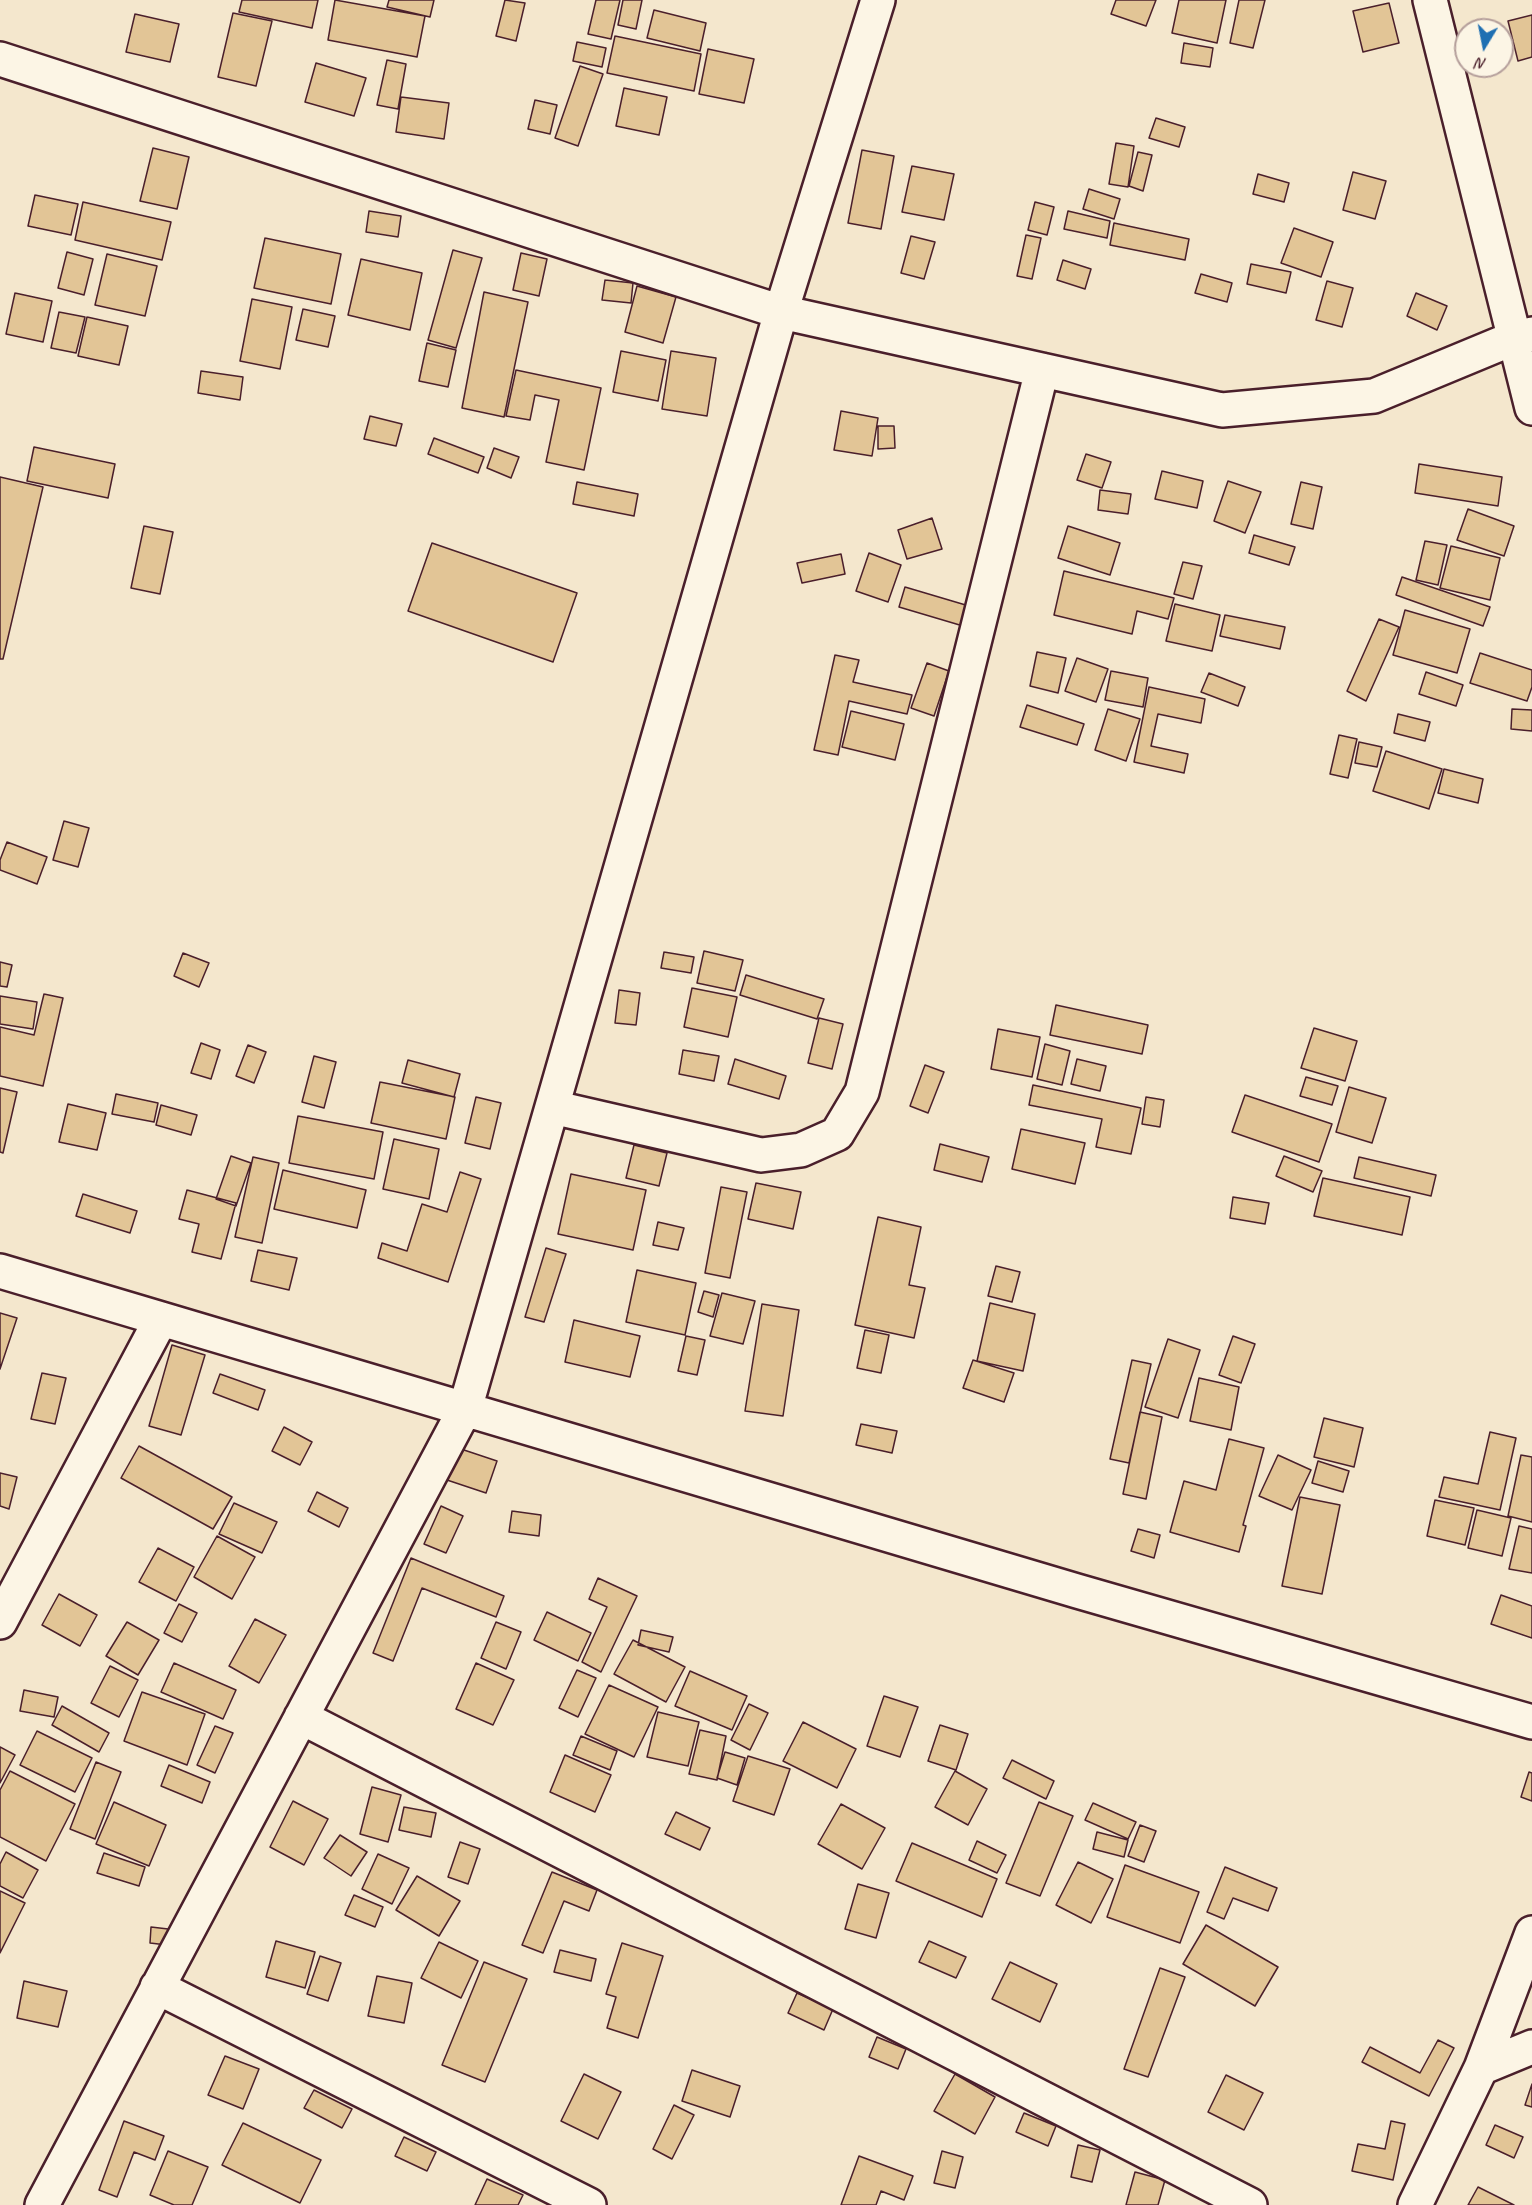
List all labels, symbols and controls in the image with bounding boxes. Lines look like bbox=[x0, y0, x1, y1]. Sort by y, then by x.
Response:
north arrow bbox=[1454, 18, 1514, 78]
text: N bbox=[1475, 53, 1488, 74]

